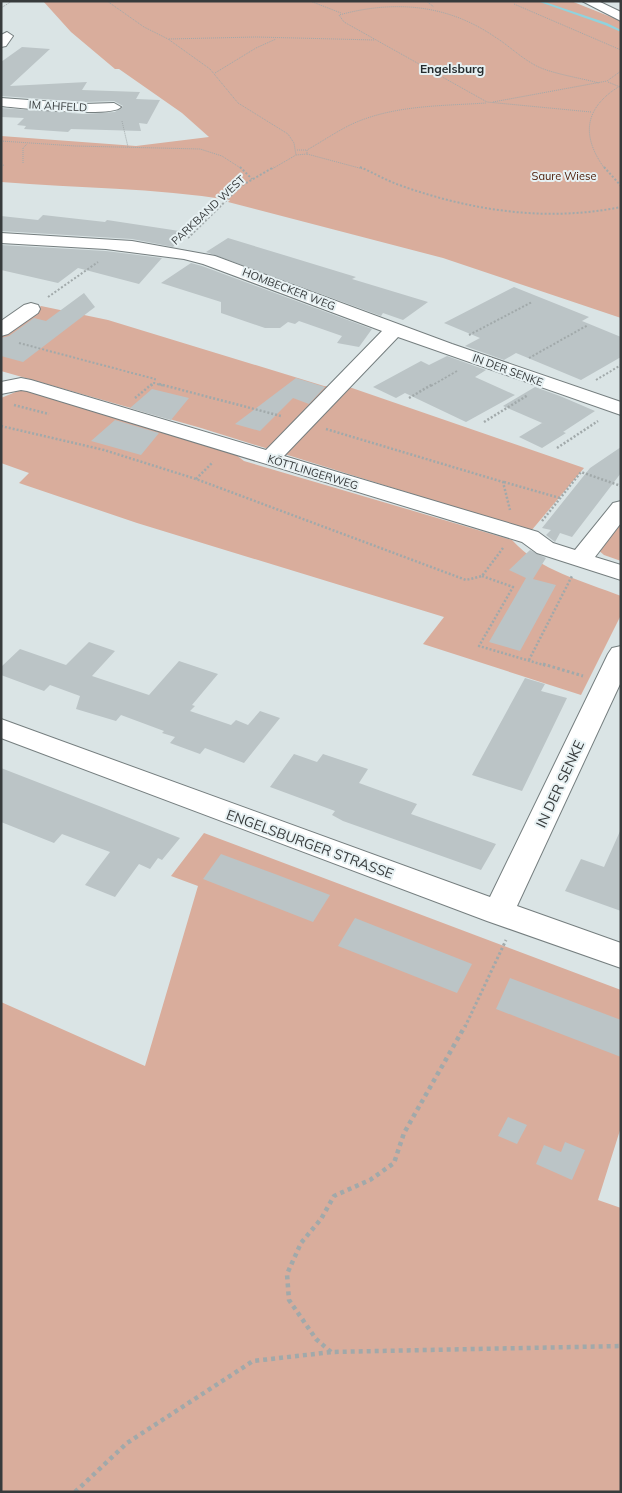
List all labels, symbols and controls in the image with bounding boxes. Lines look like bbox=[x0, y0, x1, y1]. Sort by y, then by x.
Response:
district label: Engelsburg bbox=[420, 61, 484, 76]
street label: IM AHFELD bbox=[28, 97, 88, 115]
park label: Saure Wiese bbox=[532, 169, 596, 183]
street label: PARKBAND WEST bbox=[168, 172, 248, 248]
street label: HOMBECKER WEG bbox=[241, 265, 337, 313]
street label: IN DER SENKE bbox=[471, 351, 545, 389]
street label: KÖTTLINGERWEG bbox=[266, 452, 360, 492]
street label: IN DER SENKE bbox=[532, 737, 588, 831]
street label: ENGELSBURGER STRASSE bbox=[224, 805, 396, 883]

